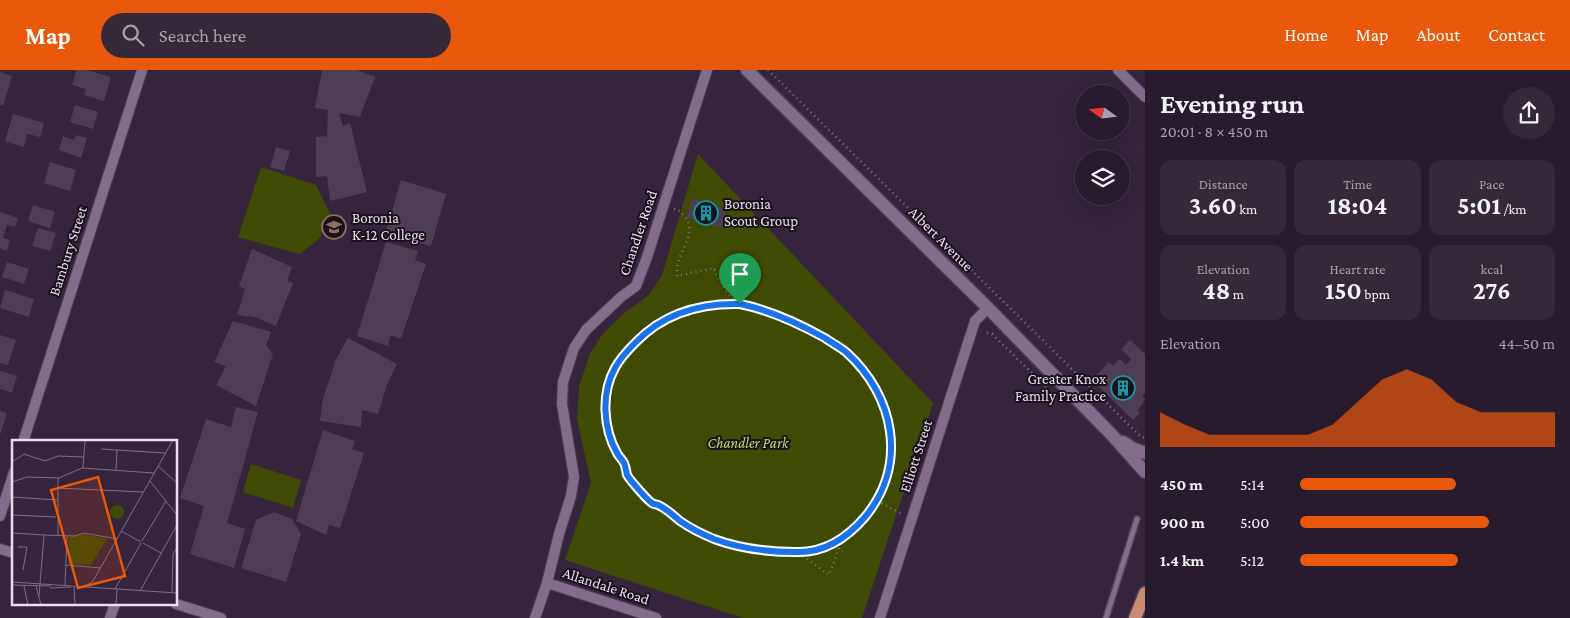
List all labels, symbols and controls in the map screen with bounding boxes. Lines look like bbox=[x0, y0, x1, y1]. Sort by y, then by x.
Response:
search box bbox=[101, 13, 451, 58]
icon: search bbox=[119, 21, 147, 49]
text: Map bbox=[25, 22, 71, 49]
text: Search here bbox=[159, 25, 246, 46]
text: Home bbox=[1285, 25, 1328, 45]
text: Map bbox=[1356, 25, 1388, 45]
text: About bbox=[1416, 25, 1460, 45]
text: Contact bbox=[1488, 25, 1545, 45]
north arrow bbox=[1075, 85, 1130, 140]
map controls bbox=[1075, 85, 1130, 205]
button: share bbox=[1503, 87, 1555, 139]
text: Evening run bbox=[1160, 88, 1304, 119]
text: 20:01 · 8 × 450 m bbox=[1160, 123, 1268, 140]
button: layers bbox=[1075, 150, 1130, 205]
text: Distance bbox=[1199, 176, 1248, 192]
text: Time bbox=[1343, 176, 1372, 192]
text: Pace bbox=[1479, 176, 1504, 192]
street label: Chandler Road bbox=[616, 188, 660, 278]
text: 3.60 bbox=[1189, 192, 1237, 219]
text: 18:04 bbox=[1328, 192, 1387, 219]
text: 5:01 bbox=[1457, 192, 1501, 219]
place label: Boronia Scout Group bbox=[724, 196, 798, 230]
building icon: Boronia Scout Group bbox=[693, 200, 719, 226]
text: km bbox=[1237, 201, 1257, 217]
text: /km bbox=[1501, 201, 1526, 217]
street label: Bambury Street bbox=[46, 203, 91, 298]
street label: Albert Avenue bbox=[906, 204, 977, 275]
place label: Boronia K-12 College bbox=[352, 210, 425, 244]
school or university icon: Boronia K-12 College bbox=[321, 214, 347, 240]
pin bbox=[719, 253, 761, 304]
icon: arrive bbox=[726, 260, 754, 288]
text: Elevation bbox=[1197, 261, 1250, 277]
text: Heart rate bbox=[1330, 261, 1385, 277]
text: kcal bbox=[1481, 261, 1503, 277]
text: 48 bbox=[1202, 277, 1230, 304]
text: 150 bbox=[1325, 277, 1362, 304]
text: 276 bbox=[1473, 277, 1511, 304]
text: m bbox=[1230, 286, 1244, 302]
text: bpm bbox=[1362, 286, 1390, 302]
text: Elevation bbox=[1160, 335, 1221, 352]
text: 44–50 m bbox=[1498, 335, 1555, 352]
place label: Greater Knox Family Practice bbox=[1015, 371, 1106, 405]
building icon: Greater Knox Family Practice bbox=[1110, 375, 1136, 401]
street label: Elliott Street bbox=[897, 417, 936, 494]
park label: Chandler Park bbox=[707, 435, 790, 451]
inset map bbox=[12, 440, 178, 606]
text: 450 m bbox=[1160, 476, 1203, 493]
text: 5:14 bbox=[1240, 476, 1265, 493]
text: 900 m bbox=[1160, 514, 1205, 531]
text: 5:00 bbox=[1240, 514, 1269, 531]
text: 1.4 km bbox=[1160, 552, 1204, 569]
text: 5:12 bbox=[1240, 552, 1264, 569]
street label: Allandale Road bbox=[561, 564, 651, 608]

